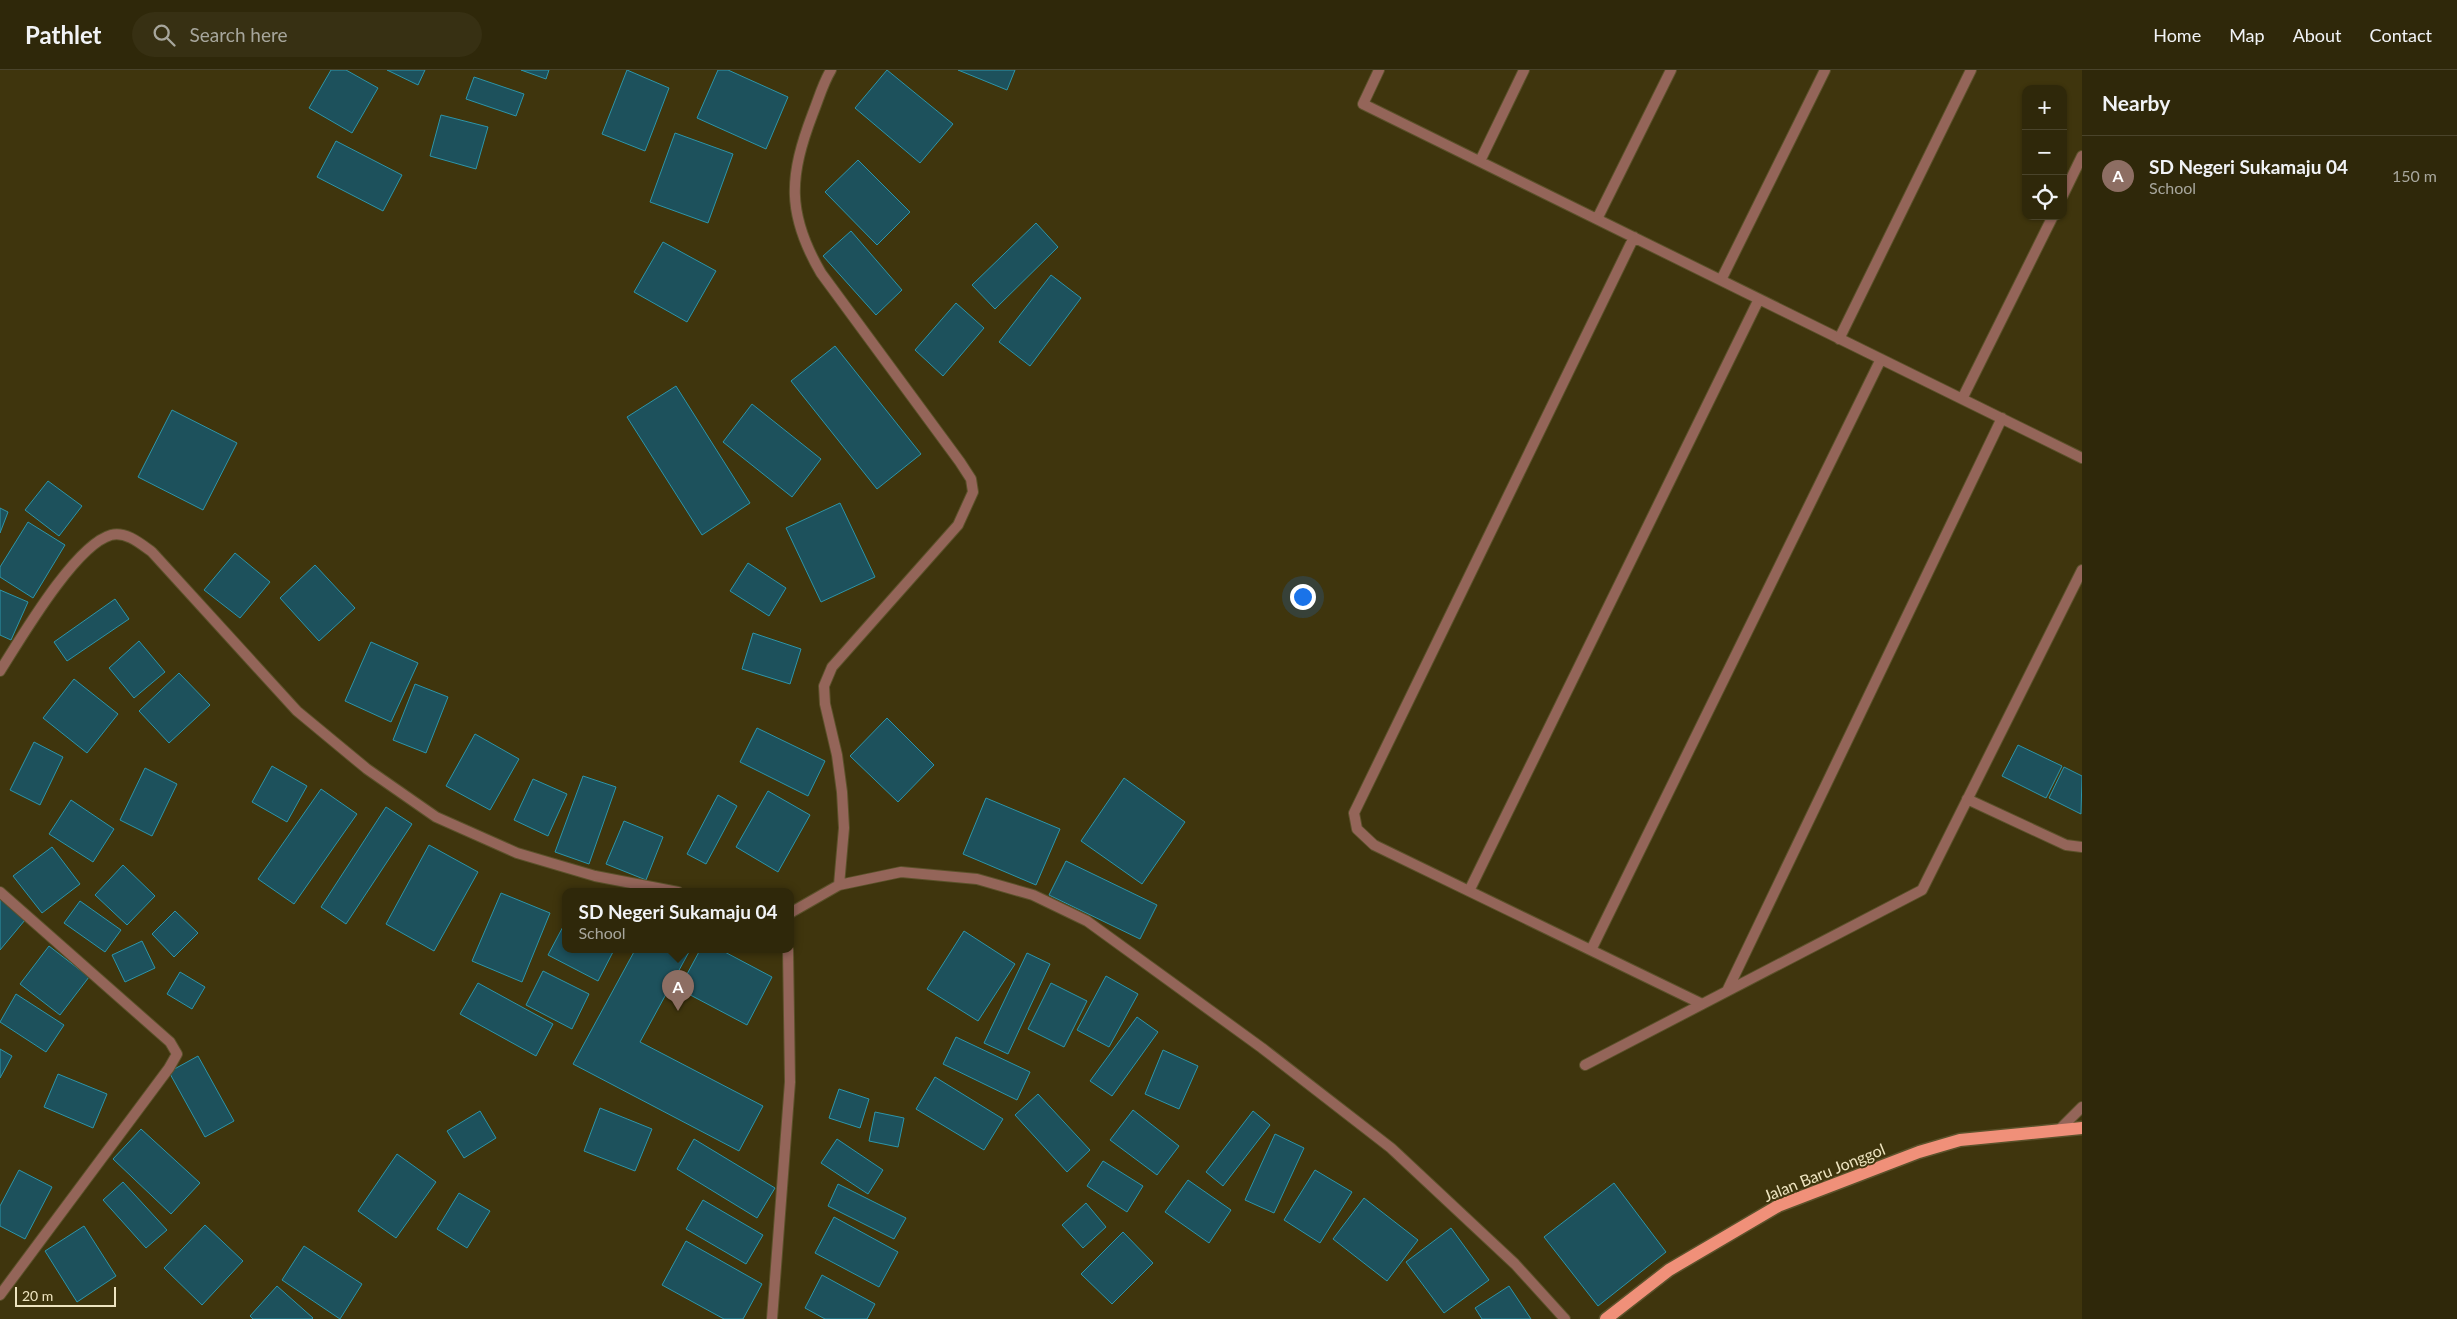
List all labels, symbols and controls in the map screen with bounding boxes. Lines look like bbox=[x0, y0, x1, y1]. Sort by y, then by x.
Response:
search box bbox=[132, 12, 482, 57]
text: Pathlet bbox=[25, 20, 102, 49]
icon: search bbox=[150, 21, 178, 49]
text: Search here bbox=[190, 23, 288, 46]
text: Home bbox=[2153, 24, 2201, 46]
text: Map bbox=[2229, 24, 2265, 46]
text: About bbox=[2293, 24, 2342, 46]
text: Contact bbox=[2370, 24, 2432, 46]
map controls bbox=[2022, 85, 2067, 220]
button: + bbox=[2022, 85, 2067, 130]
text: Nearby bbox=[2102, 90, 2170, 115]
button: − bbox=[2022, 130, 2067, 175]
text: SD Negeri Sukamaju 04 bbox=[2149, 155, 2348, 178]
text: A bbox=[2112, 166, 2124, 185]
text: 150 m bbox=[2392, 166, 2437, 185]
button: locate bbox=[2022, 175, 2067, 220]
text: School bbox=[2149, 178, 2196, 197]
your location bbox=[1290, 584, 1316, 610]
popup bbox=[562, 888, 794, 953]
text: SD Negeri Sukamaju 04 bbox=[578, 900, 778, 923]
text: School bbox=[578, 923, 626, 942]
pin: A bbox=[662, 970, 694, 1011]
street label: Jalan Baru Jonggol bbox=[1760, 1139, 1888, 1205]
scale bar bbox=[15, 1284, 116, 1307]
text: 20 m bbox=[22, 1287, 53, 1304]

